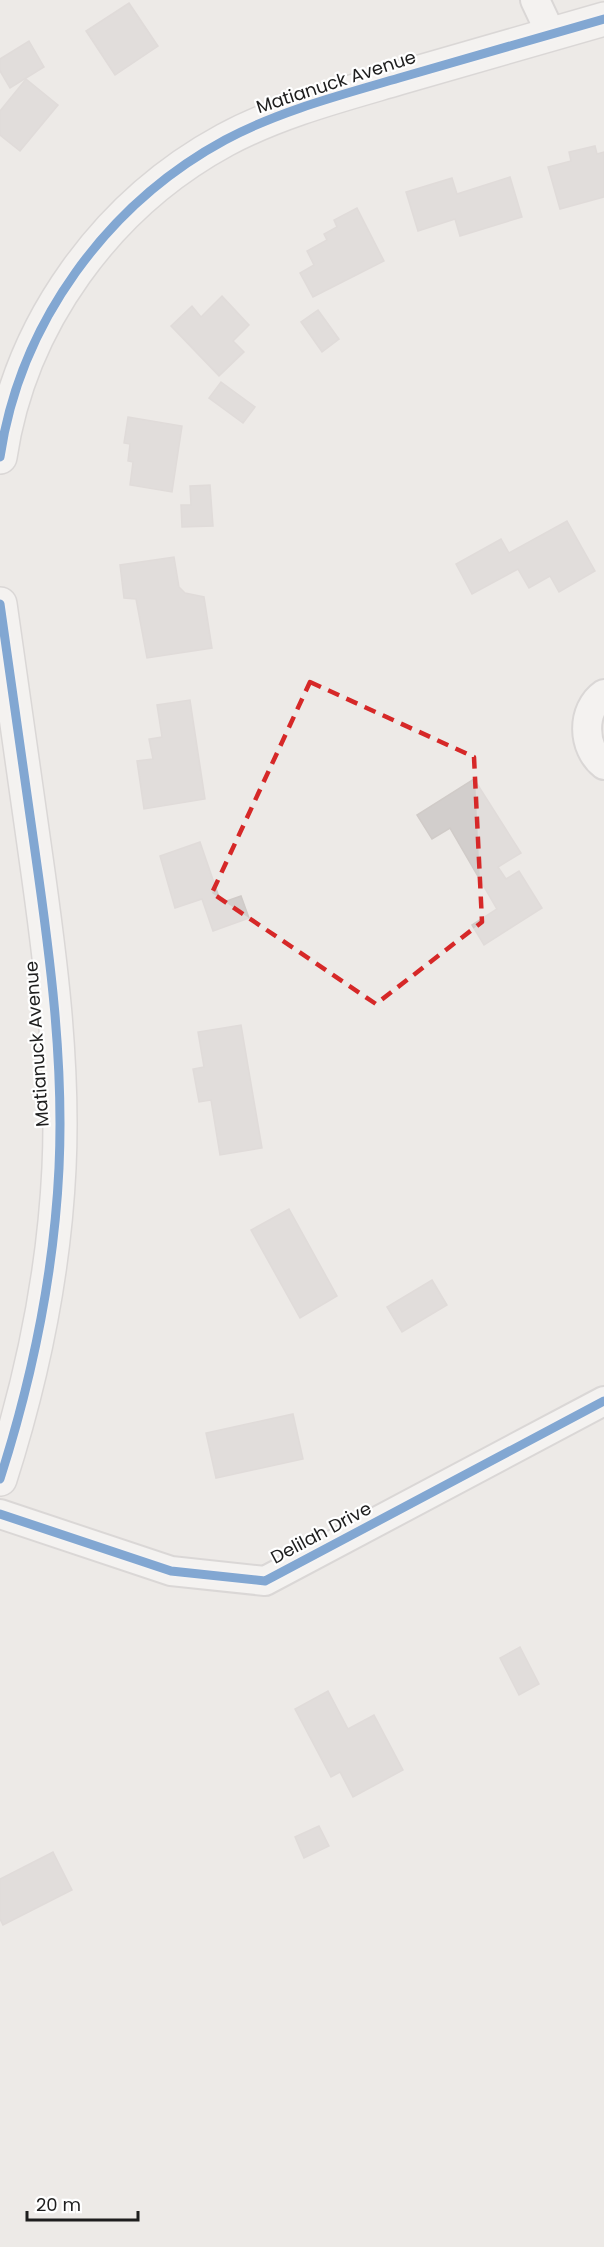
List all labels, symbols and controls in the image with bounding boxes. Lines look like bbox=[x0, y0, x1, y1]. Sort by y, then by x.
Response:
street label: Matianuck Avenue bbox=[253, 44, 419, 119]
street label: Matianuck Avenue bbox=[18, 960, 55, 1128]
street label: Delilah Drive bbox=[266, 1496, 376, 1570]
scale bar bbox=[27, 2184, 138, 2222]
text: 20 m bbox=[36, 2192, 81, 2217]

